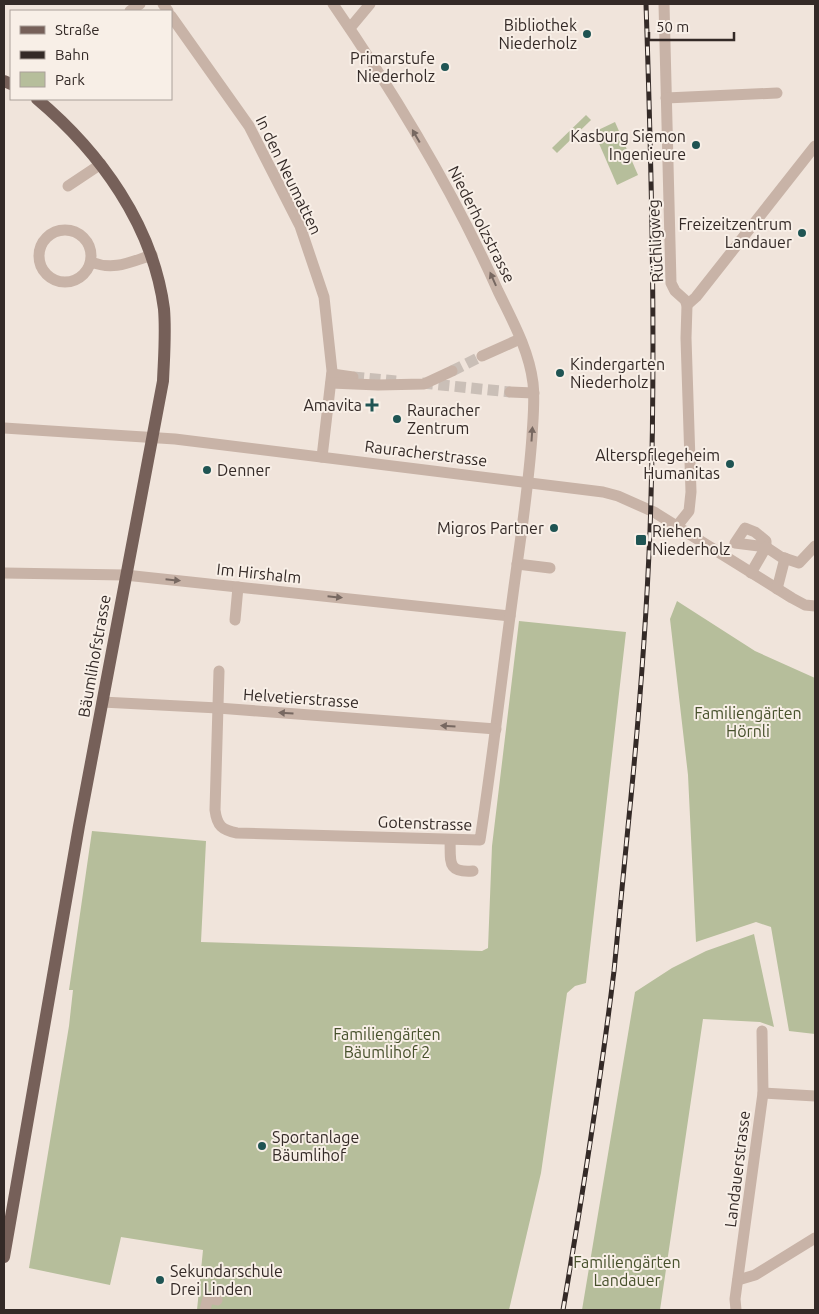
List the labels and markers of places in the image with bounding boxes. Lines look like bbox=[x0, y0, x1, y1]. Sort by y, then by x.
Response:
place label: Bibliothek Niederholz bbox=[499, 16, 577, 52]
marker: Bibliothek Niederholz bbox=[581, 28, 593, 40]
place label: Primarstufe Niederholz bbox=[350, 49, 435, 85]
marker: Primarstufe Niederholz bbox=[439, 61, 451, 73]
place label: Kasburg Siemon Ingenieure bbox=[570, 127, 686, 163]
marker: Kasburg Siemon Ingenieure bbox=[690, 139, 702, 151]
place label: Freizeitzentrum Landauer bbox=[678, 215, 792, 251]
marker: Freizeitzentrum Landauer bbox=[796, 227, 808, 239]
place label: Kindergarten Niederholz bbox=[570, 355, 665, 391]
marker: Kindergarten Niederholz bbox=[554, 367, 566, 379]
place label: Amavita bbox=[303, 396, 362, 414]
marker: Amavita bbox=[366, 399, 378, 411]
place label: Rauracher Zentrum bbox=[407, 401, 480, 437]
marker: Rauracher Zentrum bbox=[391, 413, 403, 425]
place label: Alterspflegeheim Humanitas bbox=[595, 446, 720, 482]
marker: Alterspflegeheim Humanitas bbox=[724, 458, 736, 470]
place label: Denner bbox=[217, 461, 270, 479]
marker: Denner bbox=[201, 464, 213, 476]
place label: Migros Partner bbox=[437, 519, 544, 537]
marker: Migros Partner bbox=[548, 522, 560, 534]
place label: Riehen Niederholz bbox=[652, 522, 730, 558]
marker: Riehen Niederholz bbox=[634, 533, 648, 547]
place label: Sportanlage Bäumlihof bbox=[272, 1128, 359, 1164]
marker: Sportanlage Bäumlihof bbox=[256, 1140, 268, 1152]
place label: Sekundarschule Drei Linden bbox=[170, 1262, 283, 1298]
marker: Sekundarschule Drei Linden bbox=[154, 1274, 166, 1286]

